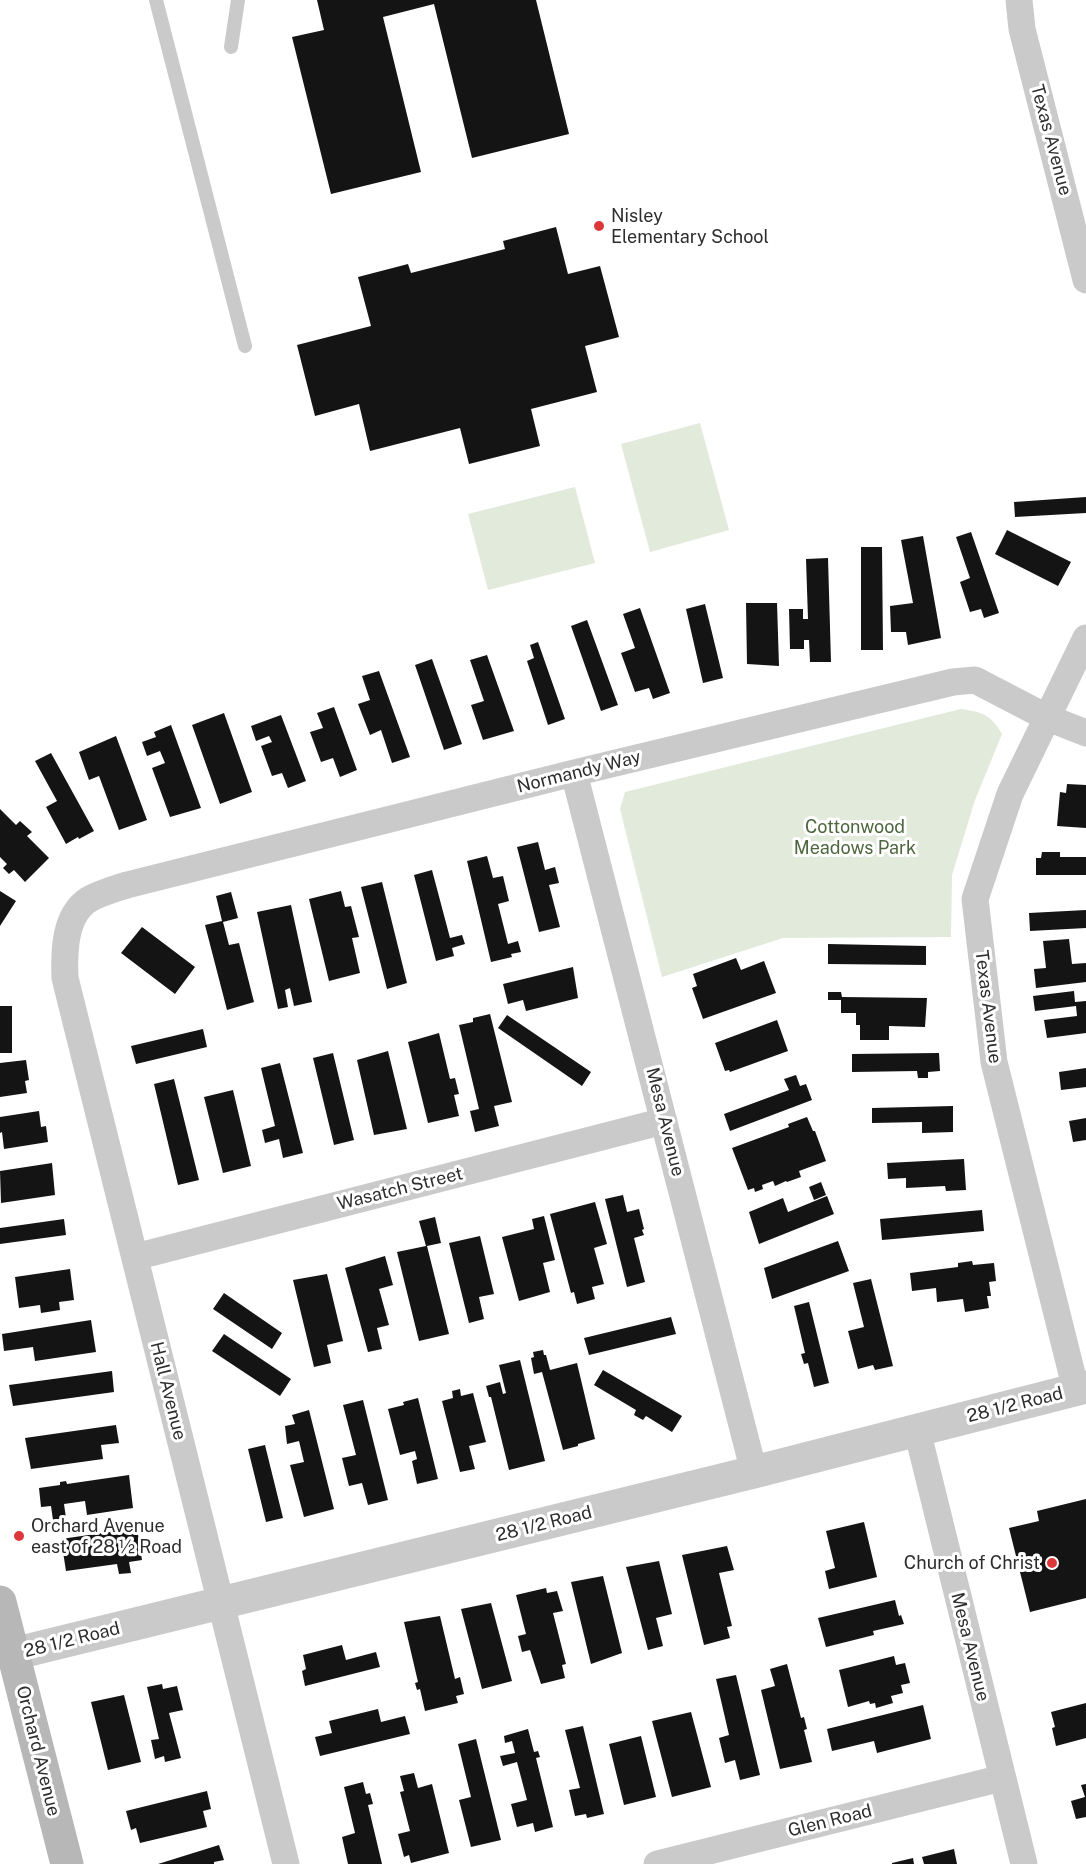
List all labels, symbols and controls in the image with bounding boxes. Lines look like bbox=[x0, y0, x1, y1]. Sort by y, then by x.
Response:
street label: Texas Avenue bbox=[1026, 82, 1076, 198]
place label: Nisley Elementary School bbox=[611, 205, 769, 248]
marker: Nisley Elementary School bbox=[592, 219, 606, 233]
street label: Normandy Way bbox=[515, 746, 643, 798]
park label: Cottonwood Meadows Park bbox=[794, 816, 916, 858]
street label: Texas Avenue bbox=[970, 949, 1006, 1065]
street label: Mesa Avenue bbox=[641, 1065, 689, 1179]
street label: Wasatch Street bbox=[335, 1163, 465, 1215]
street label: Hall Avenue bbox=[145, 1340, 191, 1442]
street label: 28 1/2 Road bbox=[965, 1383, 1065, 1427]
street label: 28 1/2 Road bbox=[494, 1502, 594, 1546]
place label: Orchard Avenue east of 28 ½ Road bbox=[31, 1515, 182, 1558]
marker: Orchard Avenue east of 28 ½ Road bbox=[12, 1529, 26, 1543]
place label: Church of Christ bbox=[904, 1552, 1040, 1574]
marker: Church of Christ bbox=[1045, 1556, 1059, 1570]
street label: Mesa Avenue bbox=[946, 1590, 994, 1704]
street label: 28 1/2 Road bbox=[22, 1618, 122, 1662]
street label: Orchard Avenue bbox=[11, 1683, 65, 1819]
street label: Glen Road bbox=[786, 1800, 874, 1842]

